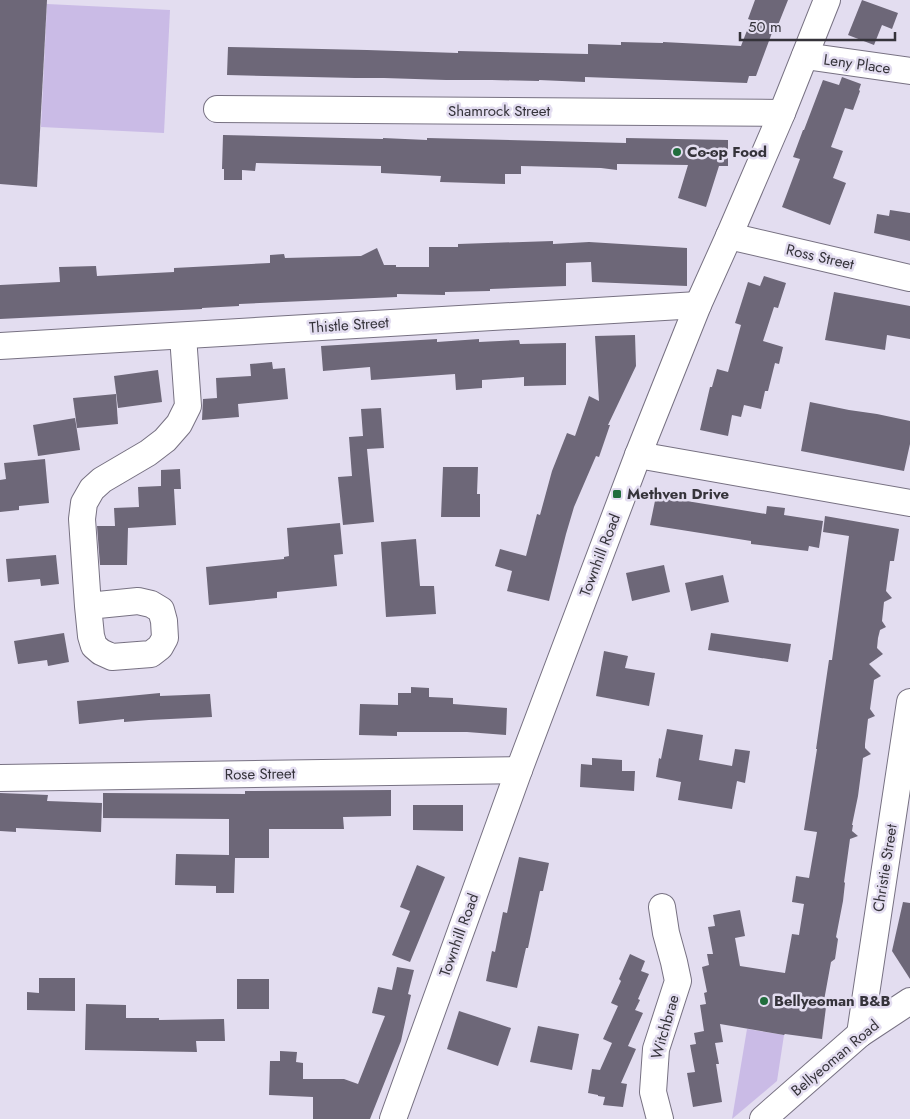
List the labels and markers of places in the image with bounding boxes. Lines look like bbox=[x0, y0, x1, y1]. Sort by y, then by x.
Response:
place label: Co-op Food bbox=[687, 141, 767, 163]
marker: Co-op Food bbox=[671, 146, 683, 158]
place label: Methven Drive bbox=[627, 483, 730, 505]
marker: Methven Drive bbox=[611, 488, 623, 500]
place label: Bellyeoman B&B bbox=[774, 990, 890, 1012]
marker: Bellyeoman B&B bbox=[758, 995, 770, 1007]

